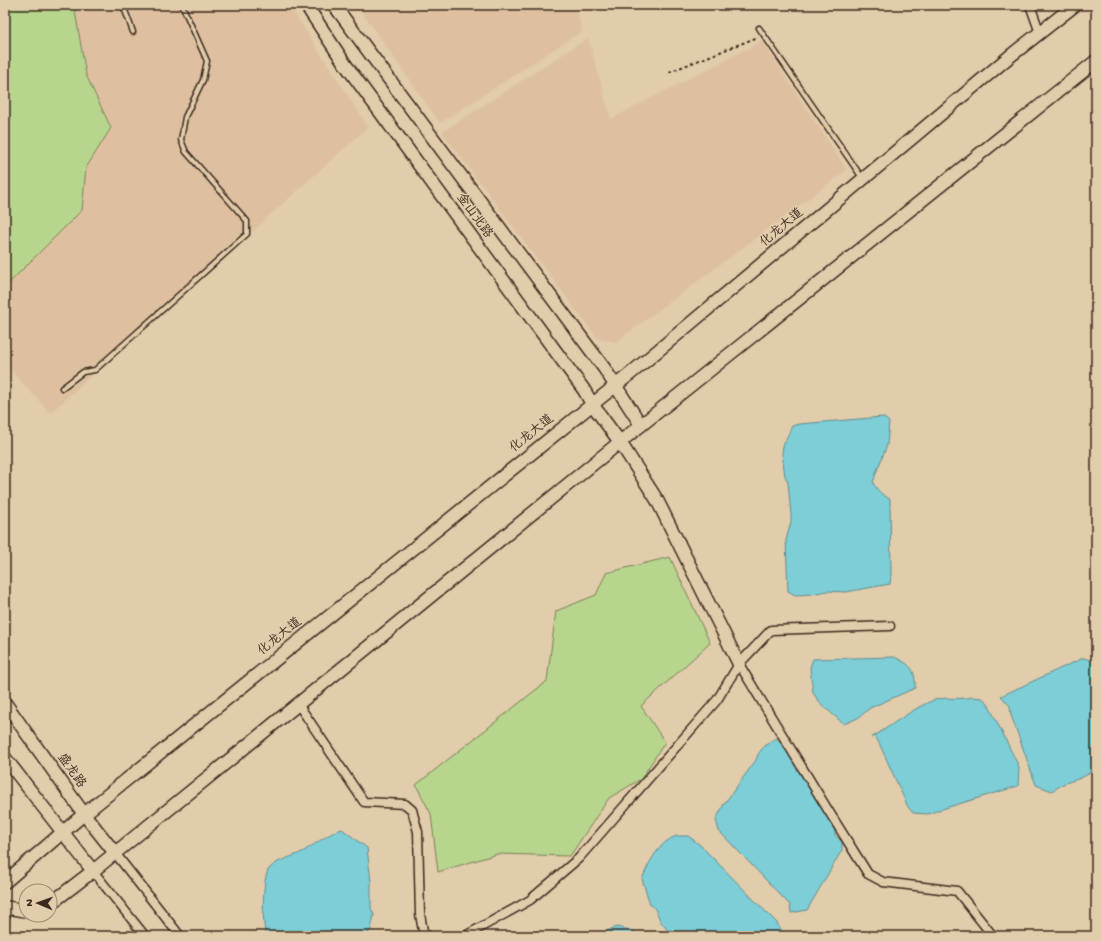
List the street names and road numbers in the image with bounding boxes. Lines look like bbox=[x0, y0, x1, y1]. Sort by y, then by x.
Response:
street label: 金山北路 bbox=[453, 190, 496, 241]
street label: 化龙大道 bbox=[757, 205, 807, 250]
street label: 化龙大道 bbox=[506, 411, 557, 456]
street label: 化龙大道 bbox=[254, 614, 305, 659]
street label: 盛龙路 bbox=[54, 750, 89, 791]

